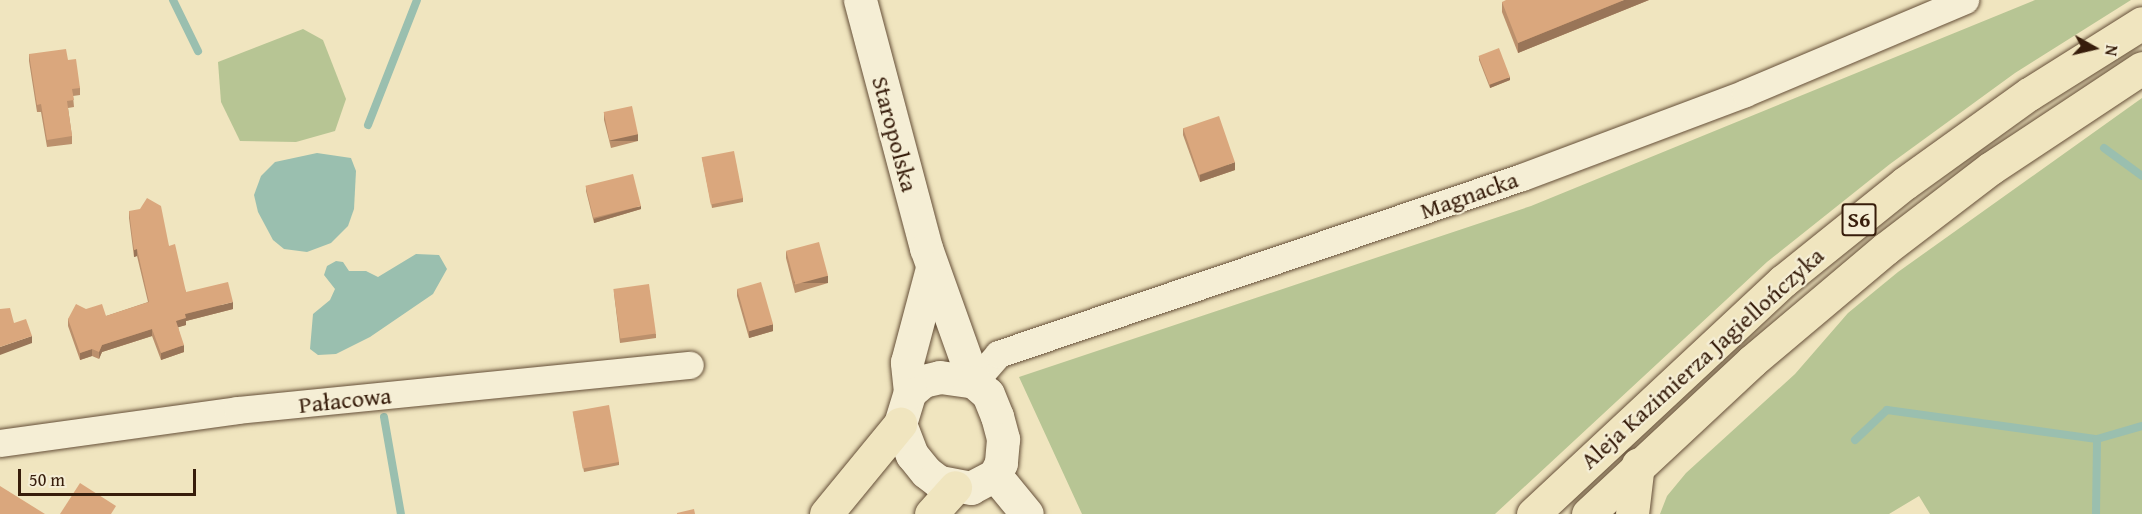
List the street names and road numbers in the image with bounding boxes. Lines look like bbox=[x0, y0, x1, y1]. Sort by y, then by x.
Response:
street label: Staropolska bbox=[866, 73, 924, 195]
street label: Magnacka bbox=[1416, 165, 1522, 225]
road number: S6 bbox=[1841, 201, 1877, 239]
street label: Aleja Kazimierza Jagiellończyka bbox=[1574, 241, 1830, 475]
street label: Pałacowa bbox=[297, 381, 393, 419]

